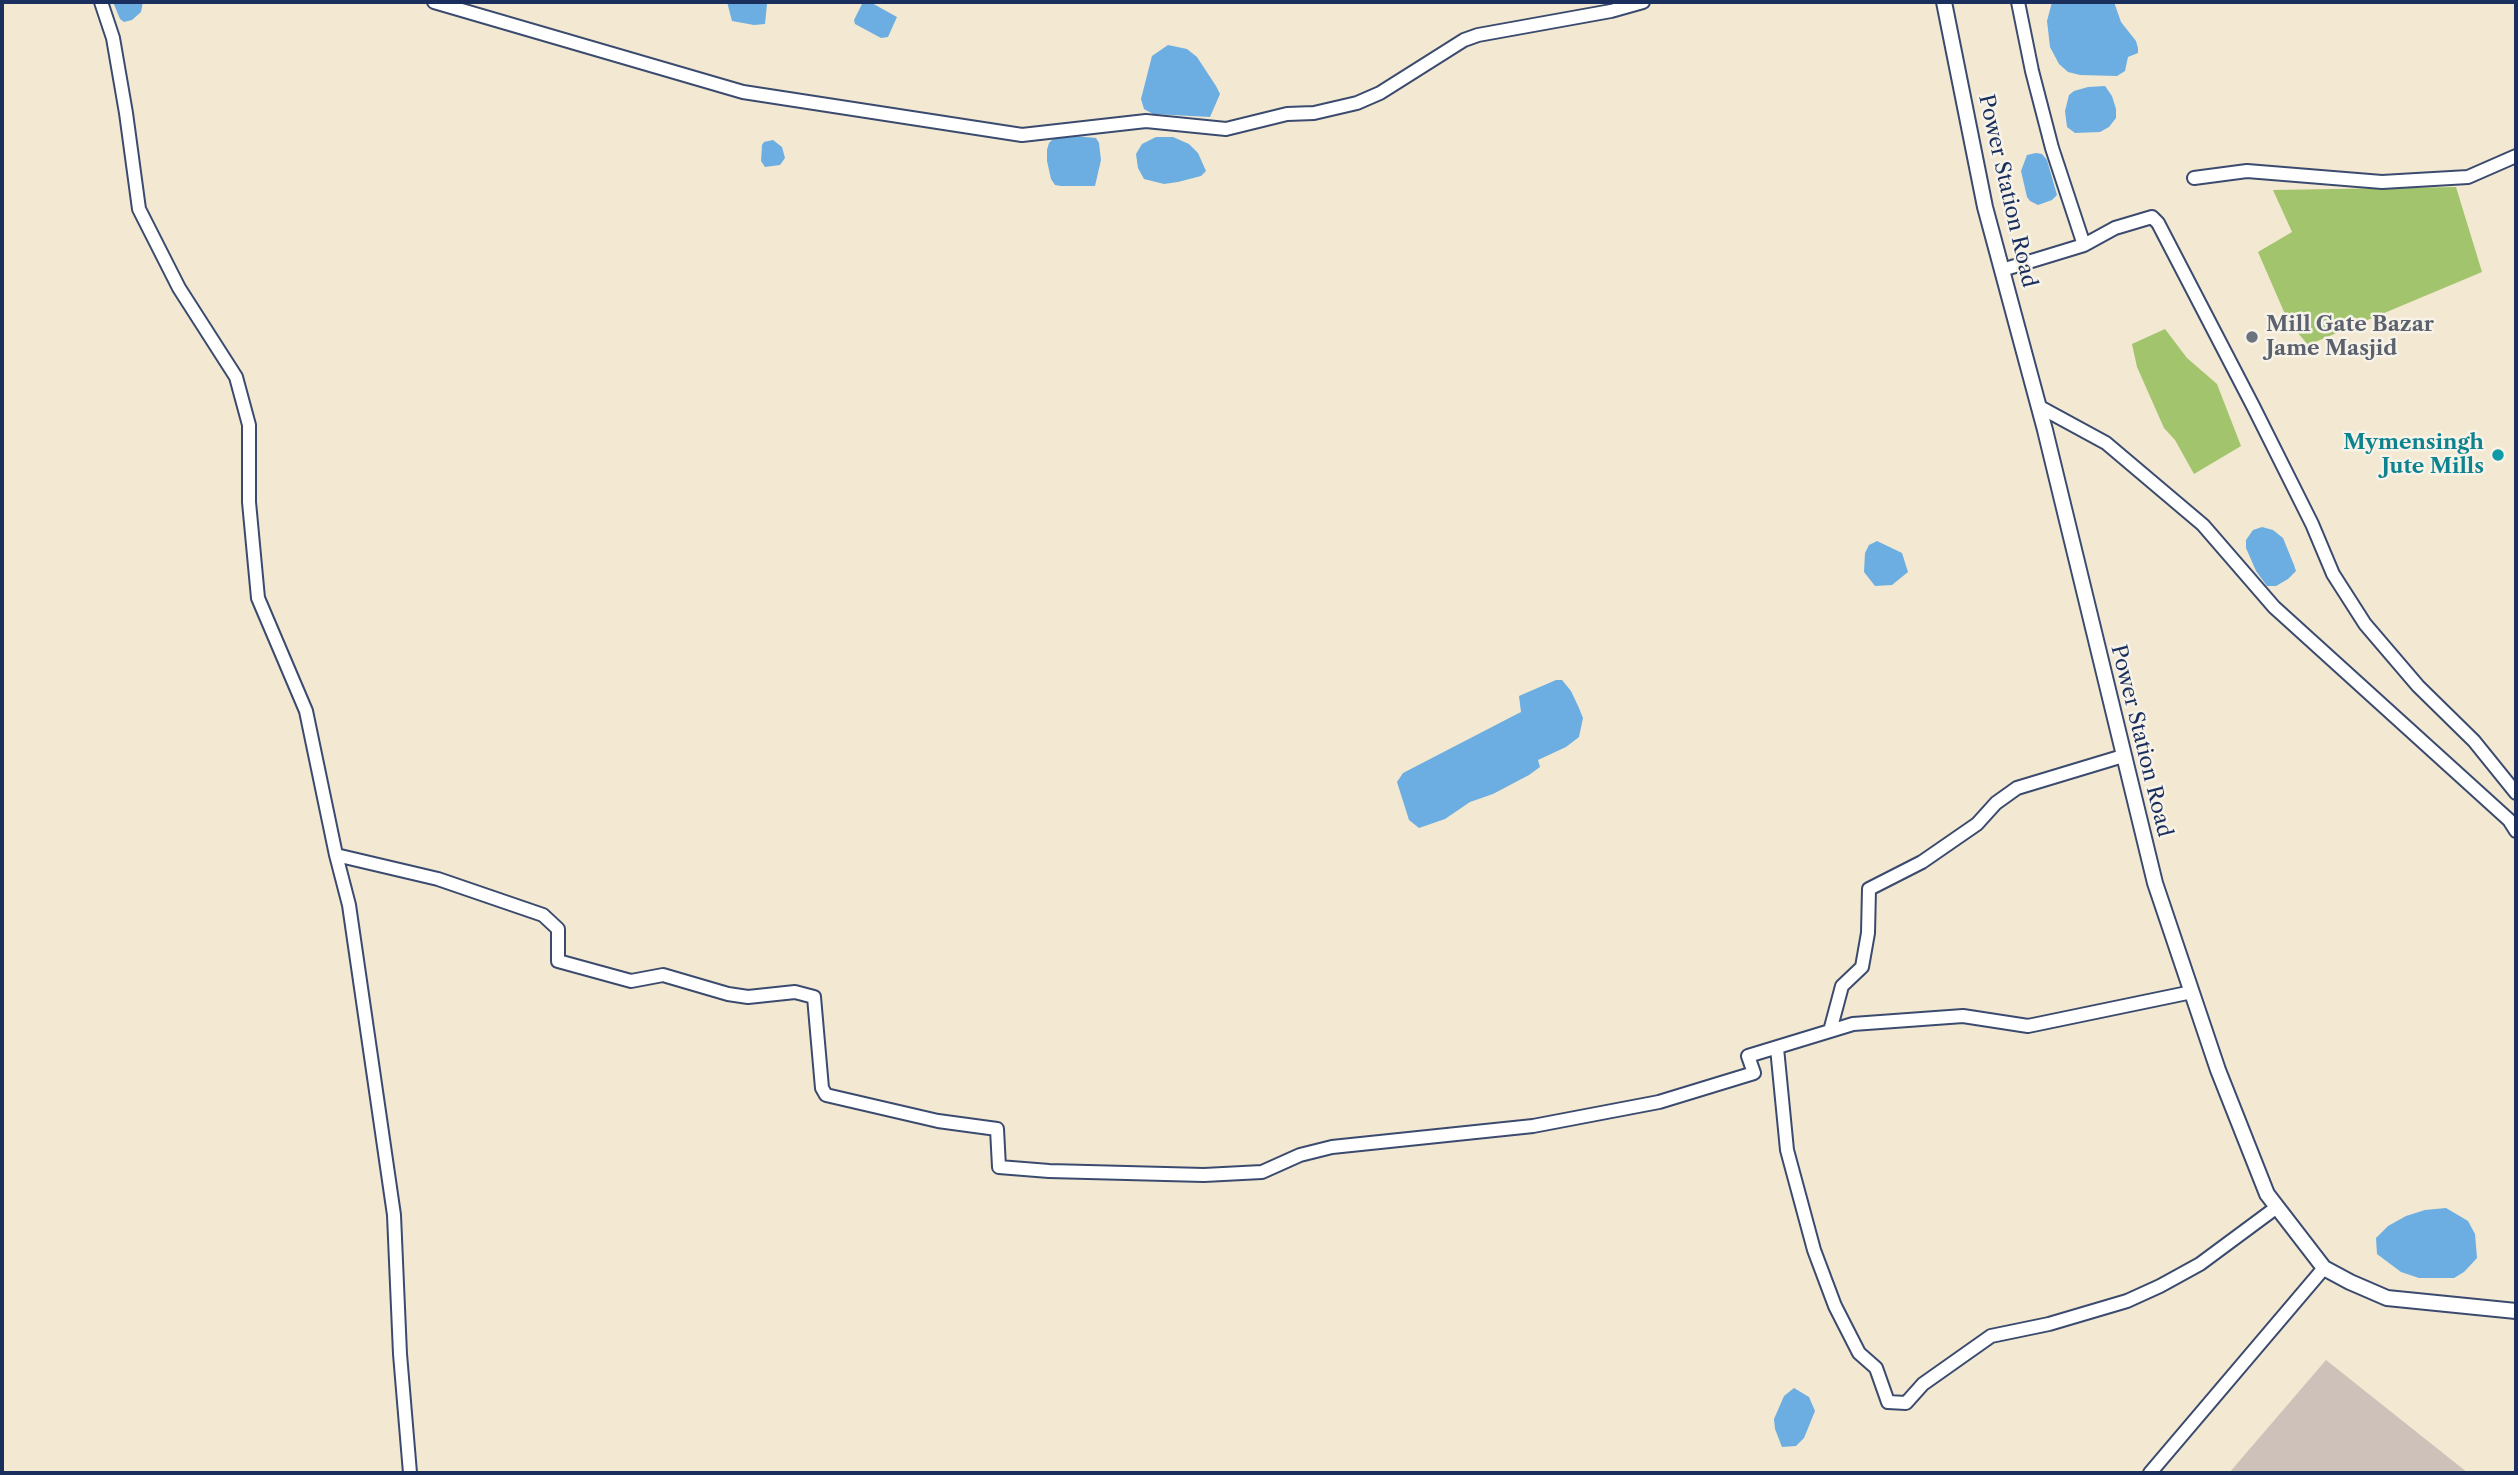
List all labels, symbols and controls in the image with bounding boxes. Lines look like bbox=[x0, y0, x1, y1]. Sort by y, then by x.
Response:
street label: Power Station Road bbox=[1973, 92, 2041, 290]
place label: Mill Gate Bazar Jame Masjid bbox=[2266, 312, 2434, 362]
marker: Mill Gate Bazar Jame Masjid bbox=[2244, 329, 2260, 345]
place label: Mymensingh Jute Mills bbox=[2343, 430, 2484, 480]
marker: Mymensingh Jute Mills bbox=[2490, 447, 2506, 463]
street label: Power Station Road bbox=[2105, 642, 2177, 840]

